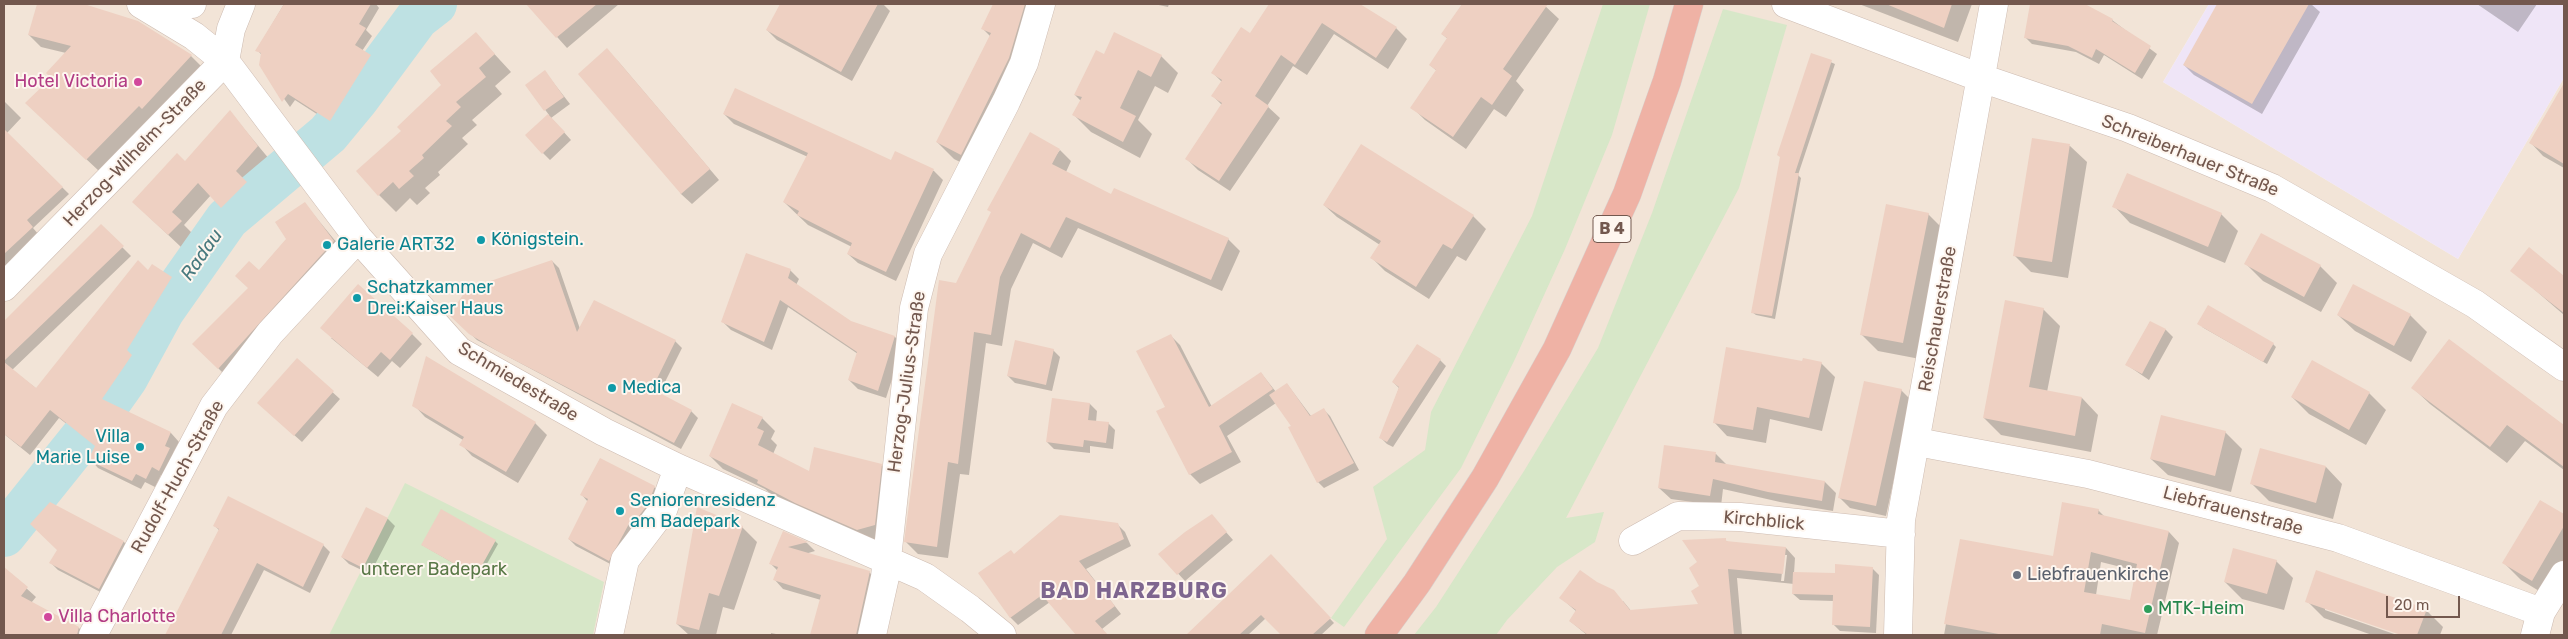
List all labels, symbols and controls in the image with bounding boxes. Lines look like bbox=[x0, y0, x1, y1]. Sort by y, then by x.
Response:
place label: Hotel Victoria bbox=[14, 71, 128, 93]
street label: Herzog-Wilhelm-Straße bbox=[59, 75, 211, 231]
marker: Hotel Victoria bbox=[132, 76, 144, 88]
street label: Schreiberhauer Straße bbox=[2098, 111, 2282, 201]
road number: B 4 bbox=[1593, 215, 1631, 242]
water label: Radau bbox=[176, 225, 228, 285]
place label: Königstein. bbox=[491, 229, 584, 251]
place label: Galerie ART32 bbox=[337, 234, 455, 256]
marker: Königstein. bbox=[475, 234, 487, 246]
marker: Galerie ART32 bbox=[321, 239, 333, 251]
street label: Reischauerstraße bbox=[1915, 245, 1961, 393]
place label: Schatzkammer Drei:Kaiser Haus bbox=[367, 277, 503, 320]
street label: Herzog-Julius-Straße bbox=[884, 290, 930, 474]
marker: Schatzkammer Drei:Kaiser Haus bbox=[351, 292, 363, 304]
street label: Schmiedestraße bbox=[454, 338, 582, 426]
place label: Medica bbox=[622, 377, 681, 399]
marker: Medica bbox=[606, 382, 618, 394]
street label: Rudolf-Huch-Straße bbox=[127, 397, 229, 557]
place label: Villa Marie Luise bbox=[36, 426, 130, 468]
marker: Villa Marie Luise bbox=[134, 441, 146, 453]
street label: Liebfrauenstraße bbox=[2161, 482, 2305, 540]
place label: Seniorenresidenz am Badepark bbox=[630, 490, 776, 532]
marker: Seniorenresidenz am Badepark bbox=[614, 505, 626, 517]
street label: Kirchblick bbox=[1723, 507, 1805, 535]
park label: unterer Badepark bbox=[361, 559, 507, 581]
place label: Liebfrauenkirche bbox=[2027, 564, 2169, 586]
marker: Liebfrauenkirche bbox=[2011, 569, 2023, 581]
district label: BAD HARZBURG bbox=[1039, 579, 1229, 605]
scale bar bbox=[2388, 586, 2462, 618]
text: 20 m bbox=[2394, 596, 2429, 614]
place label: MTK-Heim bbox=[2158, 598, 2244, 620]
marker: MTK-Heim bbox=[2142, 603, 2154, 615]
place label: Villa Charlotte bbox=[58, 606, 176, 628]
marker: Villa Charlotte bbox=[42, 611, 54, 623]

